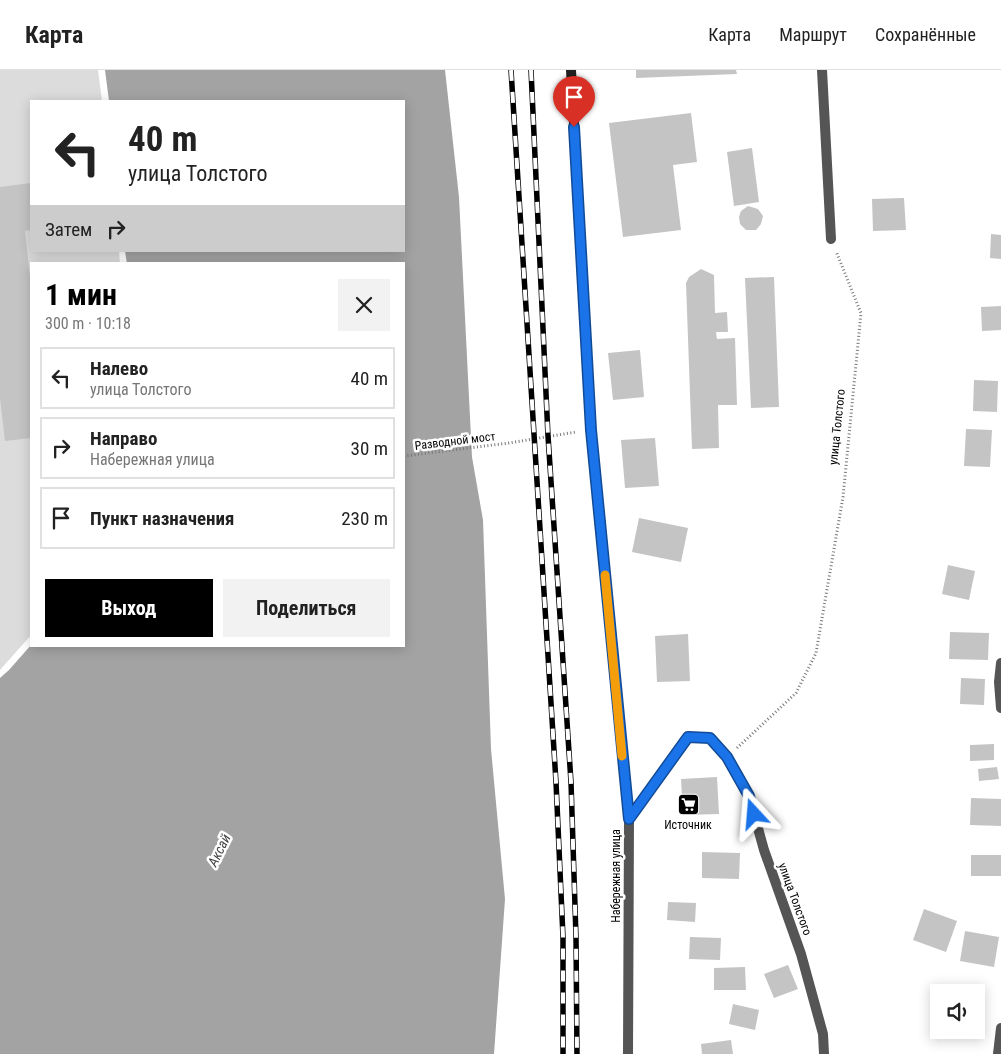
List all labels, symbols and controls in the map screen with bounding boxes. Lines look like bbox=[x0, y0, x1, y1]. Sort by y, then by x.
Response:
text: Карта bbox=[25, 21, 83, 49]
text: Карта bbox=[708, 24, 751, 45]
text: Маршрут bbox=[779, 24, 847, 45]
text: Сохранённые bbox=[875, 24, 976, 45]
pin bbox=[553, 76, 595, 127]
icon: arrive bbox=[560, 83, 588, 111]
text: 40 m bbox=[128, 119, 197, 160]
icon: left bbox=[45, 120, 110, 185]
text: улица Толстого bbox=[128, 161, 267, 186]
icon: right bbox=[102, 215, 130, 243]
text: Затем bbox=[45, 218, 92, 241]
text: 1 мин bbox=[45, 277, 117, 312]
button: close bbox=[338, 279, 390, 331]
text: 300 m · 10:18 bbox=[45, 314, 131, 333]
text: Налево bbox=[90, 357, 148, 380]
icon: left bbox=[47, 364, 75, 392]
text: 40 m bbox=[351, 367, 388, 390]
text: улица Толстого bbox=[90, 380, 191, 399]
street label: улица Толстого bbox=[826, 388, 848, 466]
text: Направо bbox=[90, 427, 157, 450]
street label: Разводной мост bbox=[414, 429, 496, 453]
icon: right bbox=[47, 434, 75, 462]
text: 30 m bbox=[351, 437, 388, 460]
text: Набережная улица bbox=[90, 450, 215, 469]
icon: arrive bbox=[47, 504, 75, 532]
text: Пункт назначения bbox=[90, 507, 234, 530]
text: 230 m bbox=[341, 507, 388, 530]
button: Выход bbox=[45, 579, 213, 637]
button: Поделиться bbox=[223, 579, 390, 637]
position arrow bbox=[727, 787, 779, 839]
supermarket icon: Источник bbox=[676, 792, 700, 816]
place label: Источник bbox=[664, 818, 712, 832]
street label: Набережная улица bbox=[609, 829, 623, 923]
water label: Аксай bbox=[204, 831, 234, 870]
street label: улица Толстого bbox=[775, 861, 815, 937]
map controls bbox=[930, 984, 985, 1039]
button: sound bbox=[930, 984, 985, 1039]

